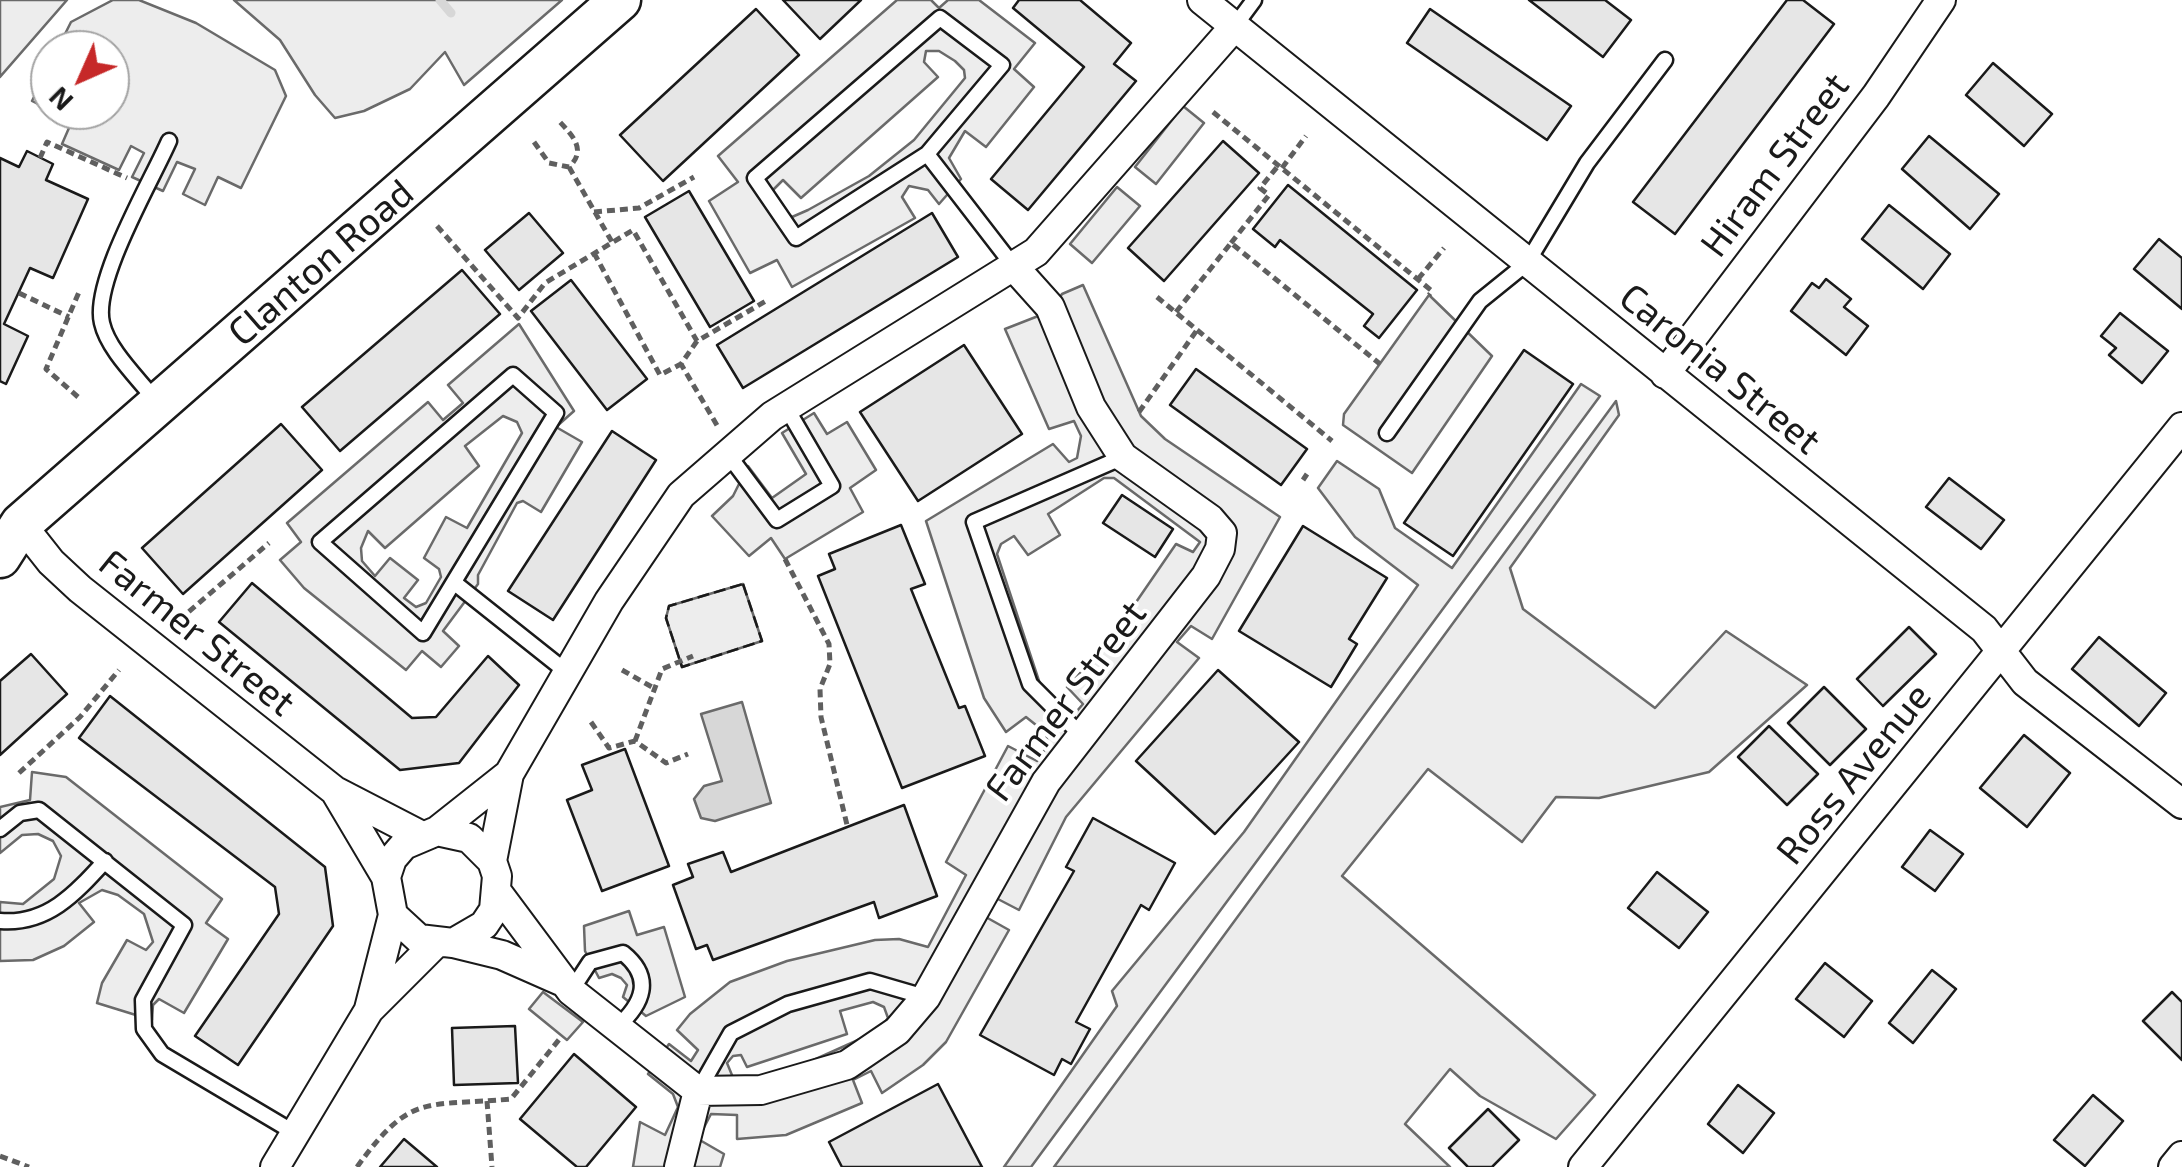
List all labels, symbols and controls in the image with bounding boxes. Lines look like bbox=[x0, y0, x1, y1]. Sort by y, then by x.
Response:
north arrow bbox=[30, 30, 130, 130]
street label: Hiram Street bbox=[1691, 64, 1859, 266]
text: N bbox=[41, 81, 79, 119]
street label: Clanton Road bbox=[219, 170, 423, 356]
street label: Caronia Street bbox=[1610, 274, 1830, 464]
street label: Farmer Street bbox=[90, 540, 304, 726]
street label: Farmer Street bbox=[976, 592, 1156, 810]
street label: Ross Avenue bbox=[1767, 674, 1941, 874]

